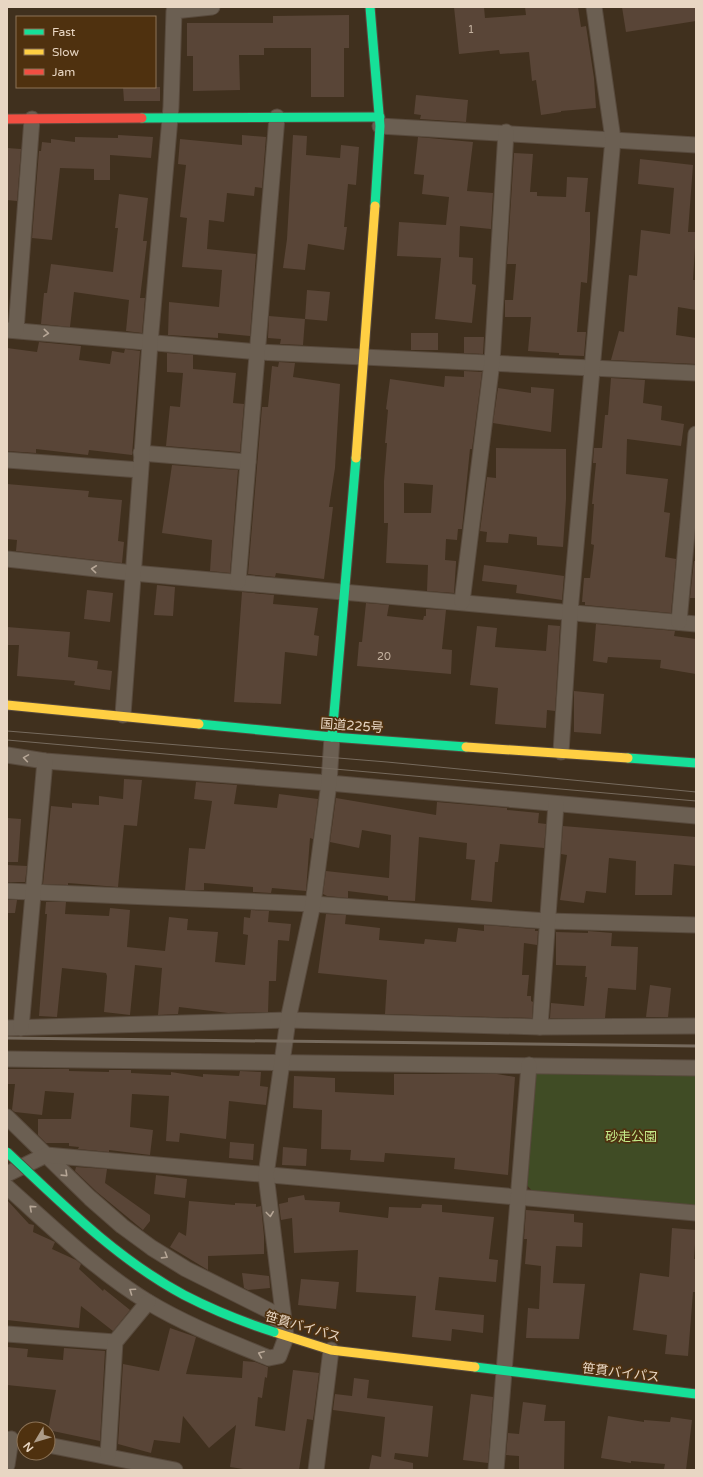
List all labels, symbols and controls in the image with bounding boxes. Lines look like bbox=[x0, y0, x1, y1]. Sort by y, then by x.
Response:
legend bbox=[16, 16, 156, 88]
house number: 1 bbox=[468, 23, 474, 36]
text: Fast bbox=[52, 25, 76, 39]
text: Slow bbox=[52, 45, 79, 59]
text: Jam bbox=[52, 65, 75, 79]
one-way arrow bbox=[43, 329, 49, 338]
one-way arrow bbox=[91, 565, 97, 574]
house number: 20 bbox=[377, 650, 391, 663]
street label: 国道225号 bbox=[320, 716, 384, 736]
one-way arrow bbox=[23, 754, 29, 763]
park label: 砂走公園 bbox=[605, 1129, 657, 1145]
one-way arrow bbox=[60, 1169, 68, 1176]
one-way arrow bbox=[29, 1206, 36, 1213]
one-way arrow bbox=[266, 1211, 275, 1217]
one-way arrow bbox=[161, 1252, 168, 1259]
one-way arrow bbox=[129, 1288, 136, 1296]
street label: 笹貫バイパス bbox=[263, 1309, 342, 1345]
one-way arrow bbox=[257, 1351, 264, 1359]
street label: 笹貫バイパス bbox=[581, 1360, 660, 1386]
north arrow bbox=[16, 1421, 56, 1461]
text: N bbox=[21, 1439, 36, 1454]

